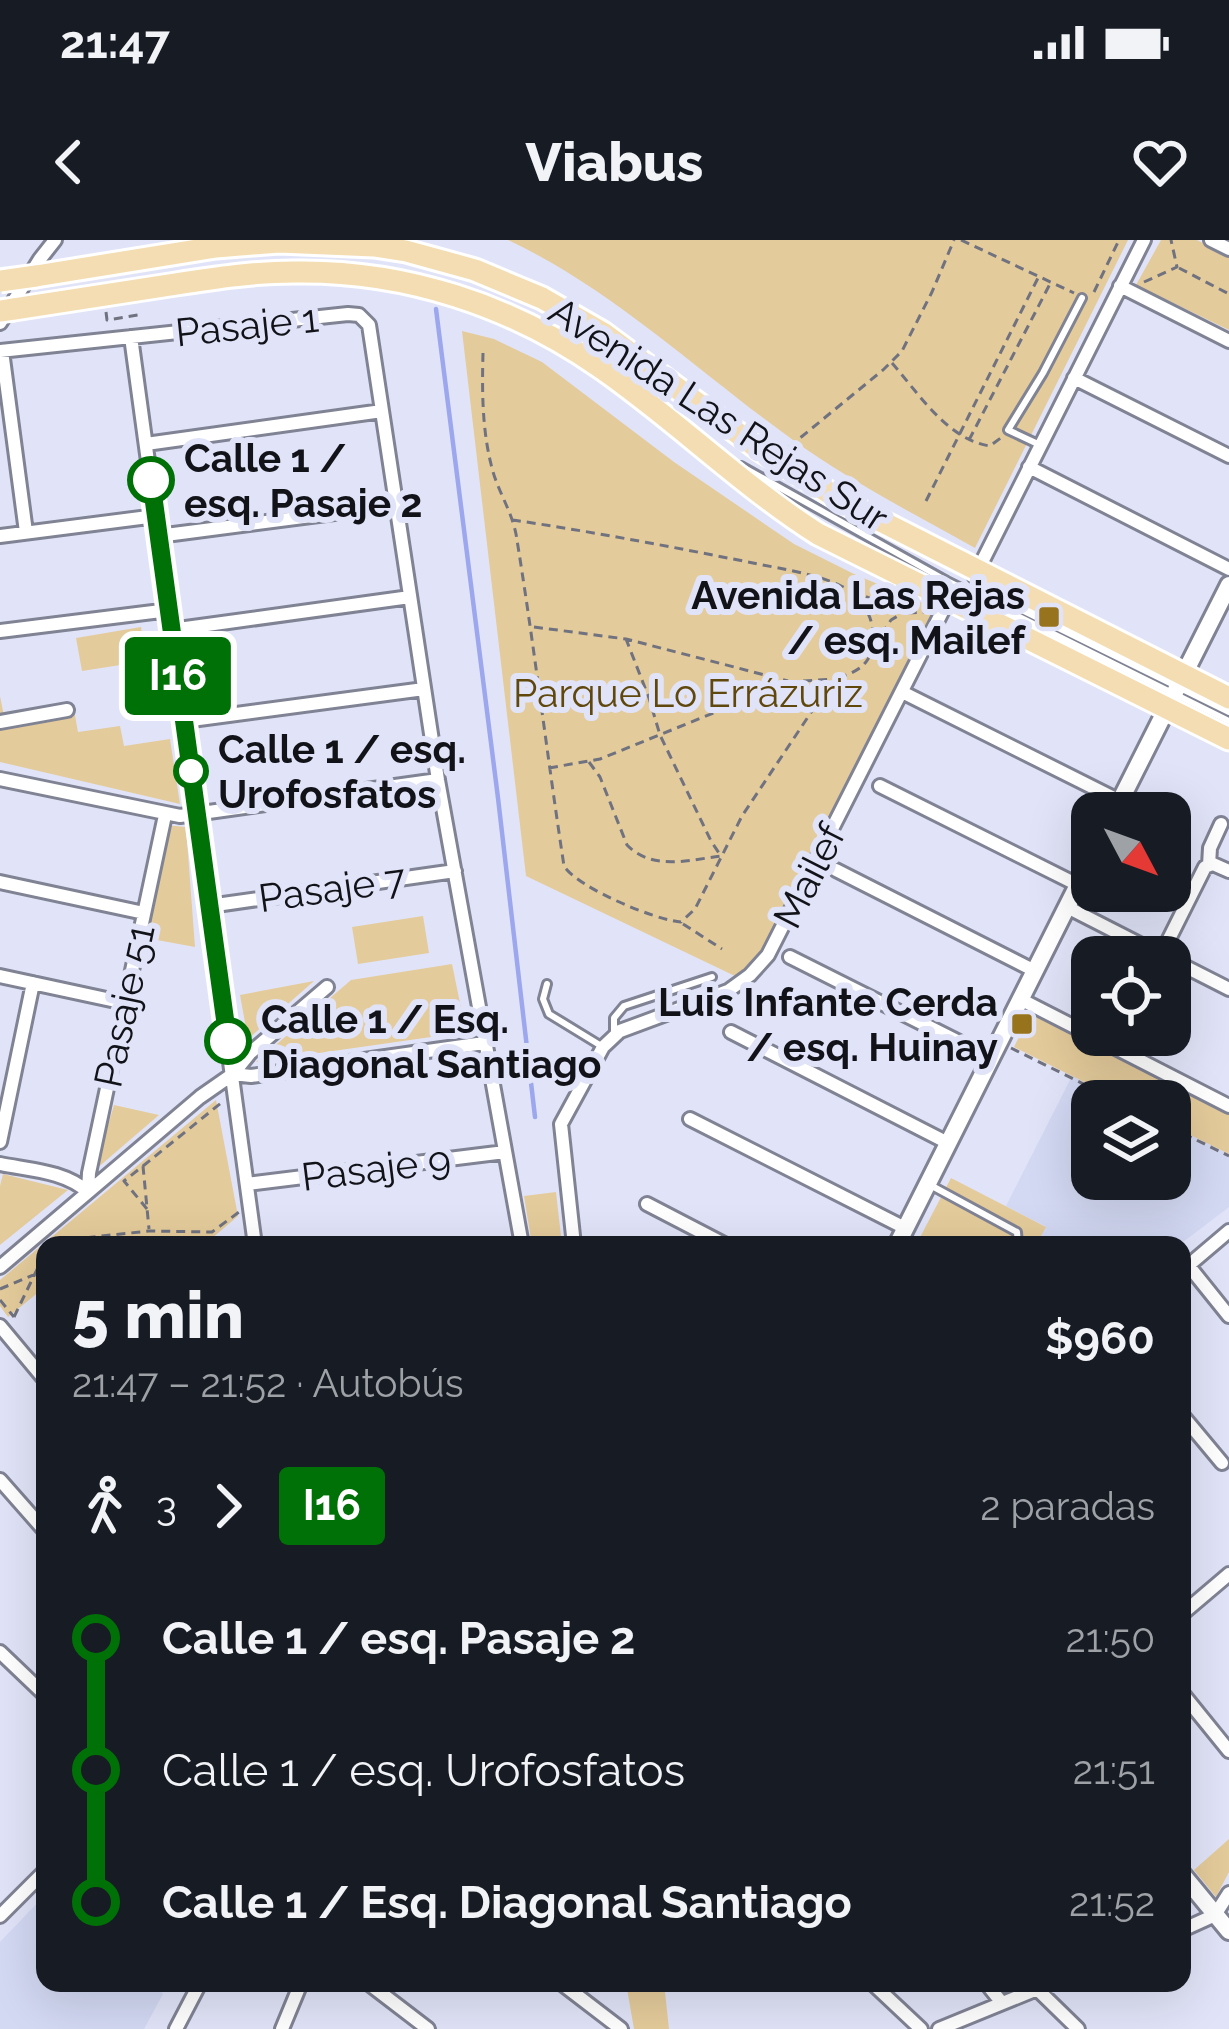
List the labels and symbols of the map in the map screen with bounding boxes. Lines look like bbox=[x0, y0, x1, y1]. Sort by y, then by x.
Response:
street label: Avenida Las Rejas Sur bbox=[541, 287, 897, 541]
street label: Pasaje 1 bbox=[173, 295, 321, 355]
place label: Calle 1 / esq. Pasaje 2 bbox=[184, 435, 422, 526]
marker: Calle 1 / esq. Pasaje 2 bbox=[129, 458, 173, 502]
place label: Avenida Las Rejas / esq. Mailef bbox=[691, 572, 1027, 663]
marker: Avenida Las Rejas / esq. Mailef bbox=[1036, 604, 1062, 630]
line badge: I16 bbox=[109, 637, 247, 715]
park label: Parque Lo Errázuriz bbox=[513, 670, 863, 716]
place label: Calle 1 / esq. Urofosfatos bbox=[218, 726, 466, 817]
marker: Calle 1 / esq. Urofosfatos bbox=[175, 755, 207, 787]
north arrow bbox=[1071, 792, 1191, 912]
street label: Mailef bbox=[764, 815, 855, 935]
street label: Pasaje 7 bbox=[256, 855, 409, 921]
street label: Pasaje 51 bbox=[84, 921, 164, 1091]
place label: Luis Infante Cerda / esq. Huinay bbox=[658, 979, 998, 1070]
place label: Calle 1 / Esq. Diagonal Santiago bbox=[261, 996, 601, 1087]
marker: Luis Infante Cerda / esq. Huinay bbox=[1009, 1011, 1035, 1037]
marker: Calle 1 / Esq. Diagonal Santiago bbox=[206, 1019, 250, 1063]
street label: Pasaje 9 bbox=[299, 1136, 453, 1200]

